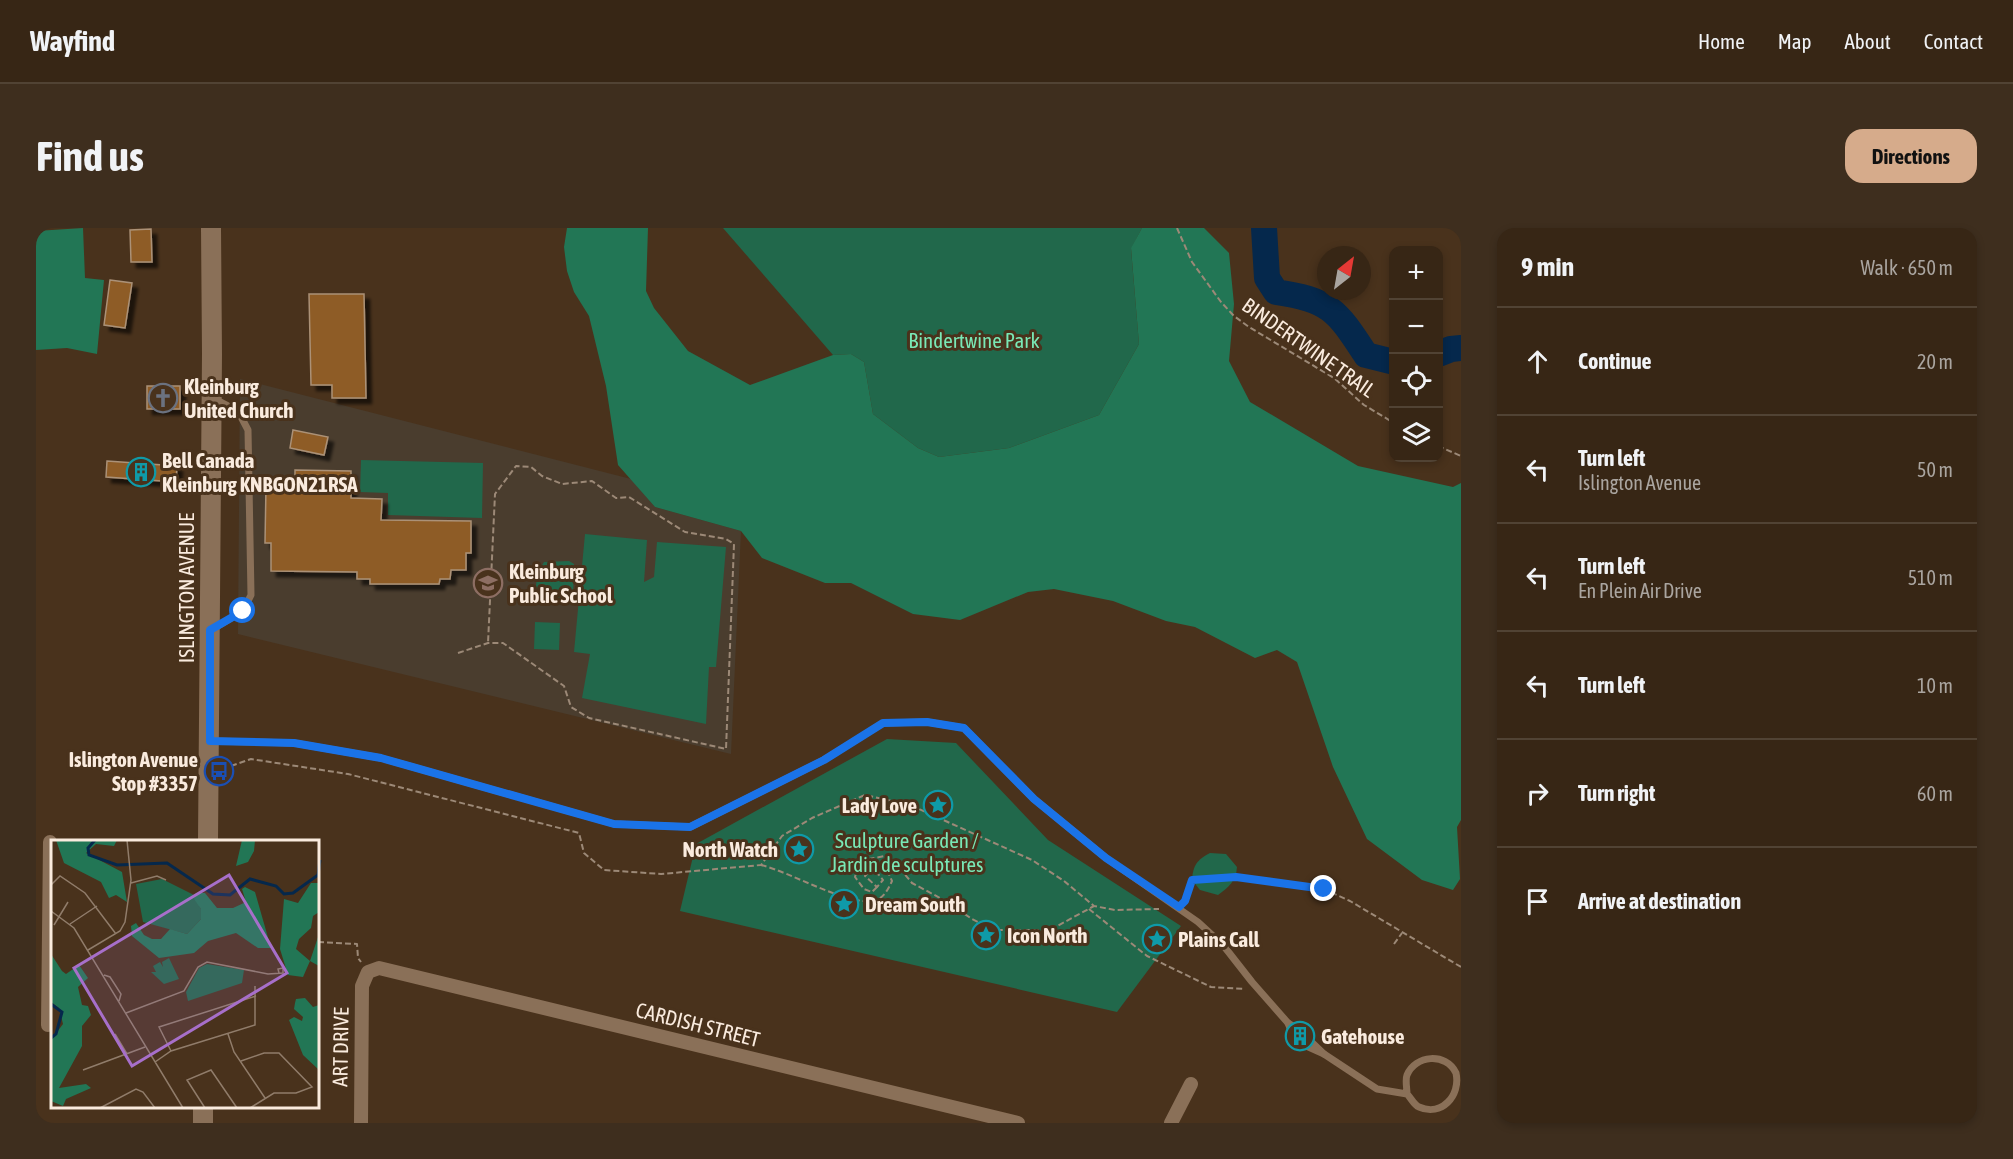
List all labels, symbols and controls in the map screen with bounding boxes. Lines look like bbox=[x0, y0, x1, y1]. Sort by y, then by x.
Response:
text: Wayfind bbox=[30, 25, 115, 57]
text: Home bbox=[1698, 29, 1745, 53]
text: Map bbox=[1778, 29, 1812, 53]
text: About bbox=[1845, 29, 1891, 53]
text: Contact bbox=[1924, 29, 1983, 53]
button: Directions bbox=[1845, 129, 1977, 183]
text: Find us bbox=[36, 132, 144, 180]
north arrow bbox=[1317, 246, 1371, 300]
map controls bbox=[1389, 246, 1443, 462]
button: + bbox=[1389, 246, 1443, 300]
text: 9 min bbox=[1521, 252, 1574, 282]
text: Walk · 650 m bbox=[1861, 256, 1953, 279]
street label: BINDERTWINE TRAIL bbox=[1238, 292, 1380, 402]
button: − bbox=[1389, 300, 1443, 354]
park label: Bindertwine Park bbox=[908, 328, 1040, 352]
icon: ahead bbox=[1521, 345, 1554, 378]
text: Continue bbox=[1578, 348, 1652, 374]
text: 20 m bbox=[1917, 350, 1953, 373]
button: locate bbox=[1389, 354, 1443, 408]
place label: Kleinburg United Church bbox=[184, 374, 293, 422]
church icon: Kleinburg United Church bbox=[147, 382, 179, 414]
button: layers bbox=[1389, 408, 1443, 462]
text: Turn left bbox=[1578, 445, 1645, 471]
place label: Bell Canada Kleinburg KNBGON21RSA bbox=[162, 448, 358, 496]
icon: left bbox=[1521, 453, 1554, 486]
building icon: Bell Canada Kleinburg KNBGON21RSA bbox=[125, 456, 157, 488]
text: 50 m bbox=[1917, 458, 1953, 481]
text: Islington Avenue bbox=[1578, 471, 1701, 494]
street label: ISLINGTON AVENUE bbox=[174, 513, 198, 663]
text: Turn left bbox=[1578, 553, 1645, 579]
place label: Kleinburg Public School bbox=[509, 559, 613, 607]
icon: left bbox=[1521, 561, 1554, 594]
text: 510 m bbox=[1908, 566, 1953, 589]
school or university icon: Kleinburg Public School bbox=[472, 567, 504, 599]
text: En Plein Air Drive bbox=[1578, 579, 1702, 602]
route start bbox=[229, 597, 255, 623]
icon: left bbox=[1521, 669, 1554, 702]
text: Turn left bbox=[1578, 672, 1645, 698]
text: 10 m bbox=[1917, 674, 1953, 697]
place label: Islington Avenue Stop #3357 bbox=[69, 747, 198, 795]
bus stop icon: Islington Avenue Stop #3357 bbox=[203, 755, 235, 787]
icon: right bbox=[1521, 777, 1554, 810]
text: Turn right bbox=[1578, 780, 1655, 806]
text: 60 m bbox=[1917, 782, 1953, 805]
place icon: Lady Love bbox=[922, 789, 954, 821]
place label: Lady Love bbox=[842, 793, 917, 817]
park label: Sculpture Garden / Jardin de sculptures bbox=[830, 828, 984, 876]
place icon: North Watch bbox=[783, 833, 815, 865]
place label: North Watch bbox=[682, 837, 778, 861]
inset map bbox=[51, 840, 320, 1108]
route end bbox=[1310, 875, 1336, 901]
icon: arrive bbox=[1521, 885, 1554, 918]
place icon: Dream South bbox=[828, 888, 860, 920]
text: Arrive at destination bbox=[1578, 888, 1741, 914]
place label: Dream South bbox=[865, 892, 965, 916]
place icon: Icon North bbox=[970, 919, 1002, 951]
place label: Icon North bbox=[1007, 923, 1088, 947]
place icon: Plains Call bbox=[1141, 923, 1173, 955]
place label: Plains Call bbox=[1178, 927, 1260, 951]
street label: CARDISH STREET bbox=[634, 997, 762, 1051]
street label: ART DRIVE bbox=[327, 1007, 353, 1087]
building icon: Gatehouse bbox=[1284, 1020, 1316, 1052]
place label: Gatehouse bbox=[1321, 1024, 1404, 1048]

